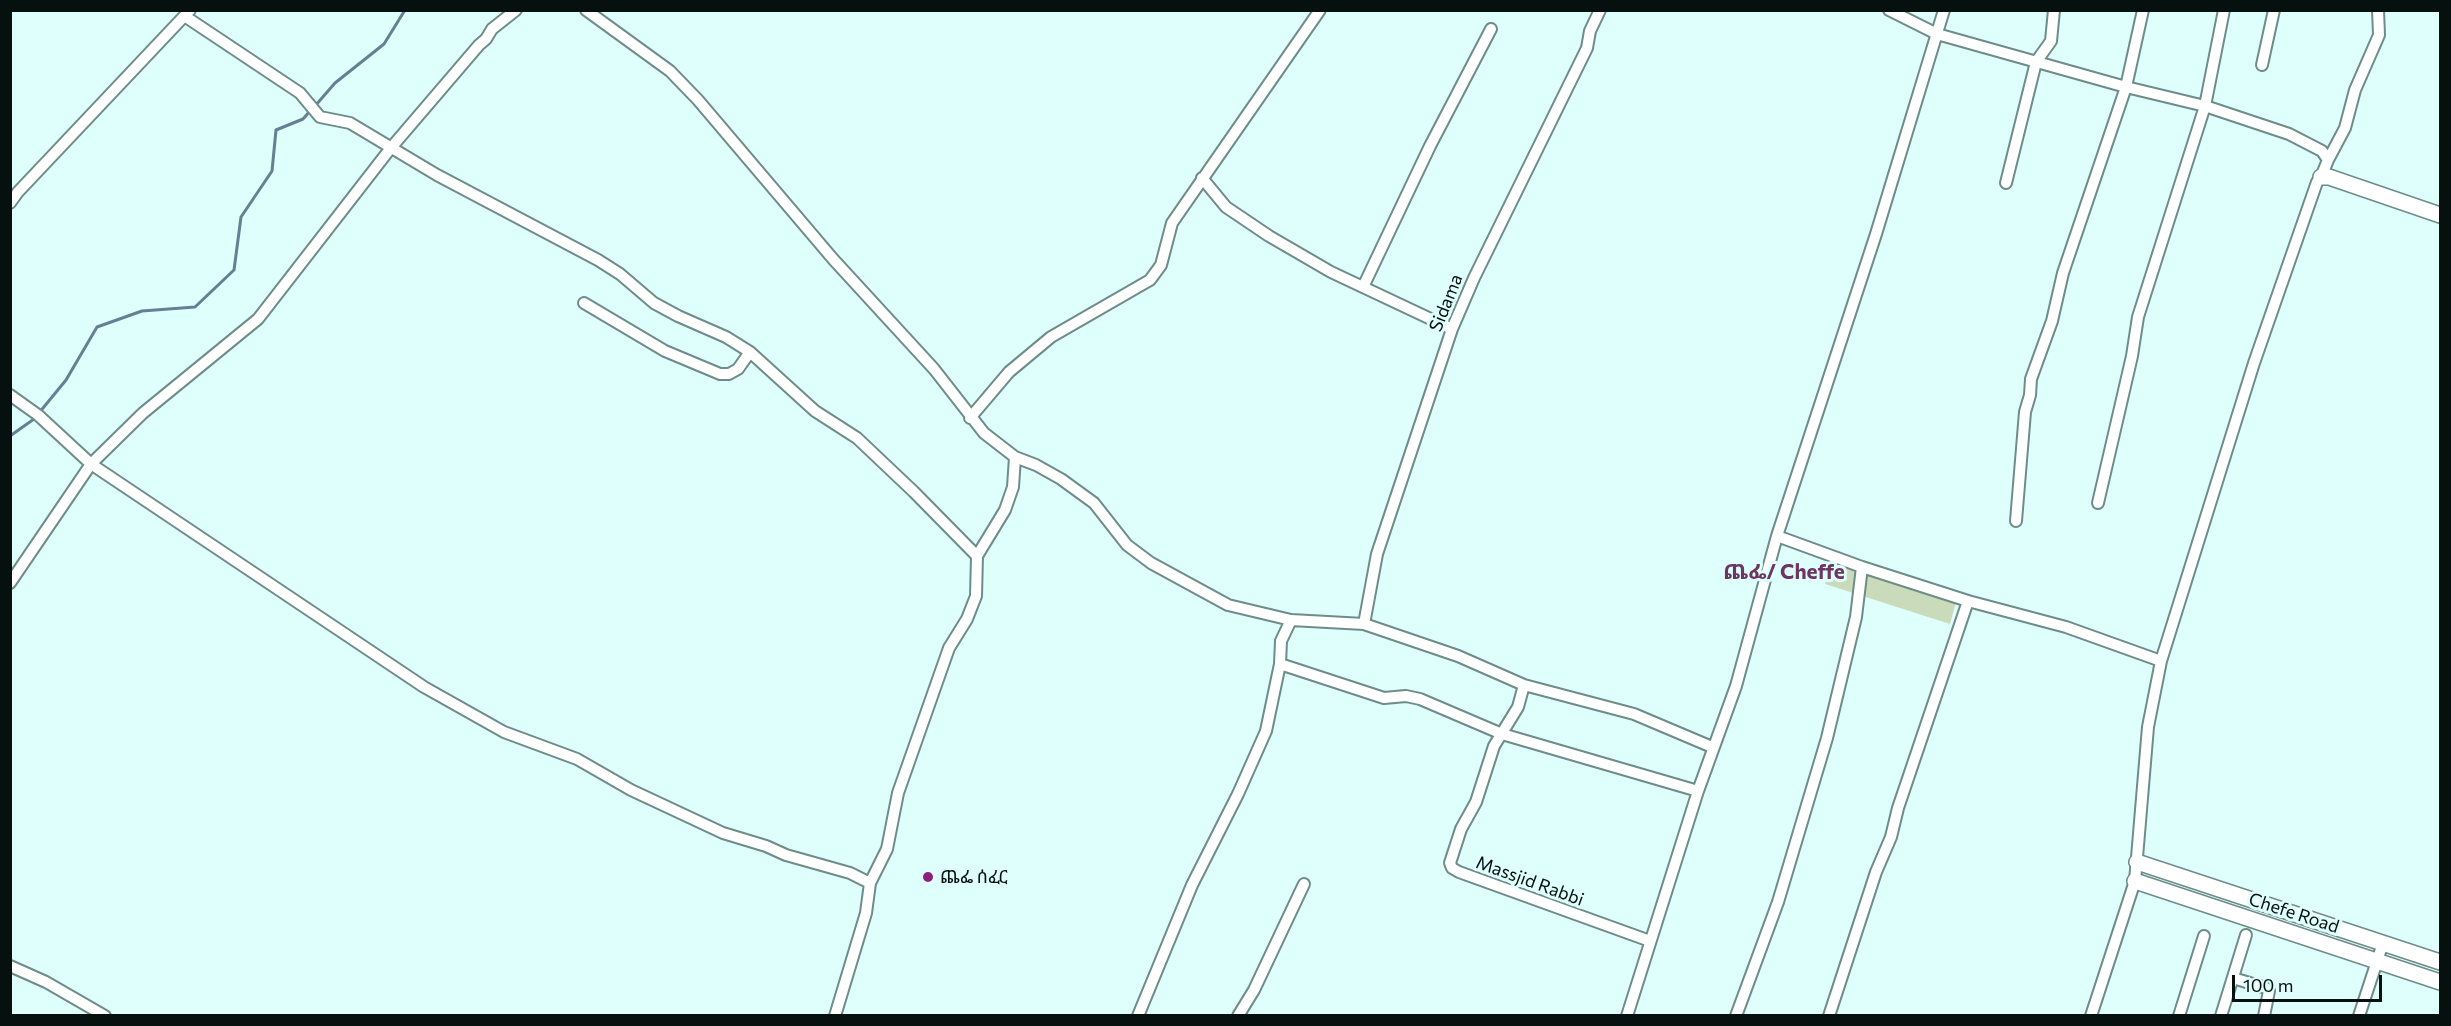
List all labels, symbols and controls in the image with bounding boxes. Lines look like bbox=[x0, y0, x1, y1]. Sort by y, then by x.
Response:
street label: Sidama bbox=[1425, 271, 1467, 335]
district label: ጨፌ/ Cheffe bbox=[1723, 559, 1845, 585]
street label: Massjid Rabbi bbox=[1473, 851, 1587, 911]
place label: ጨፌ ሰፈር bbox=[940, 866, 1008, 888]
marker: ጨፌ ሰፈር bbox=[921, 870, 935, 884]
street label: Chefe Road bbox=[2246, 888, 2342, 938]
scale bar bbox=[2235, 963, 2385, 1001]
text: 100 m bbox=[2243, 974, 2293, 996]

